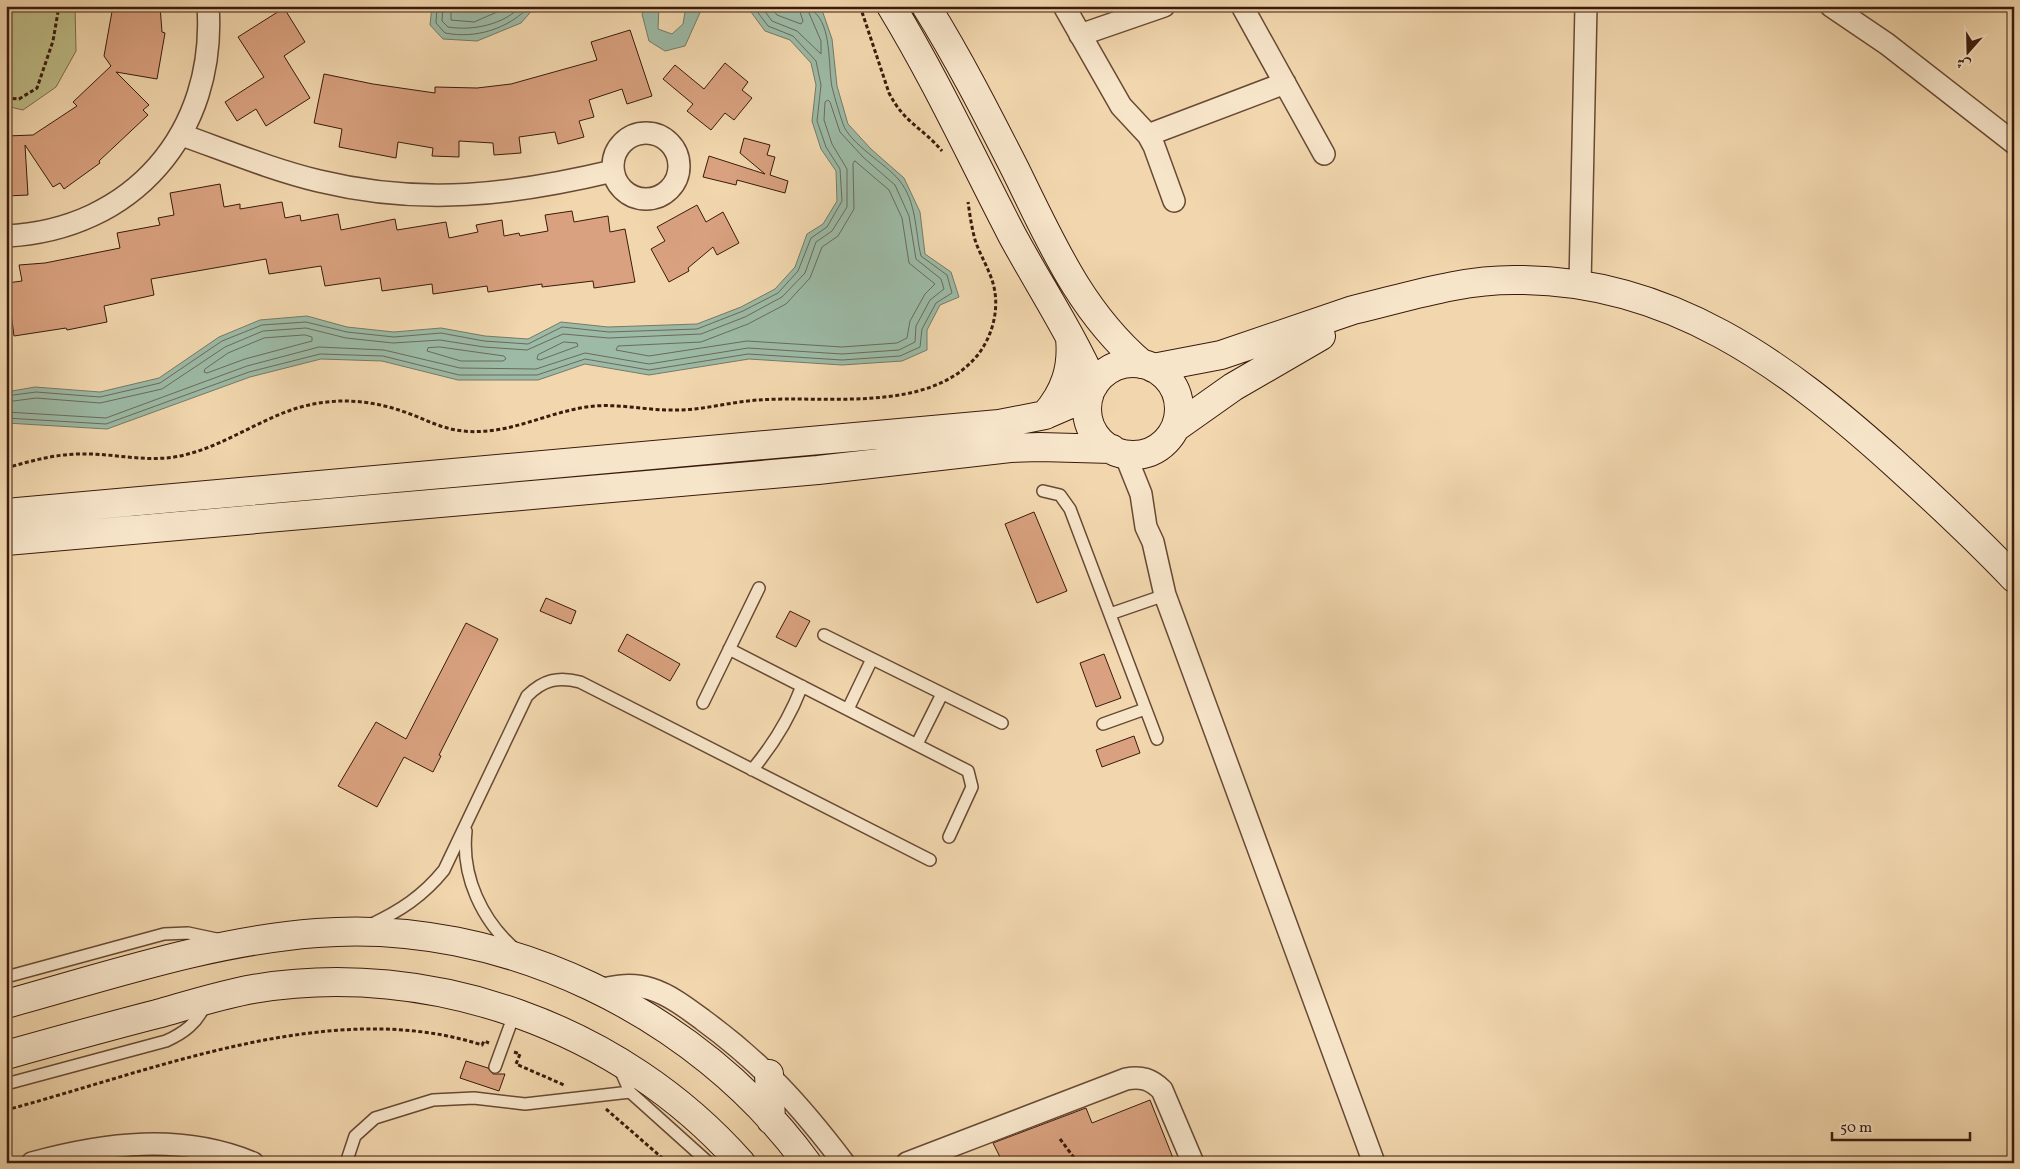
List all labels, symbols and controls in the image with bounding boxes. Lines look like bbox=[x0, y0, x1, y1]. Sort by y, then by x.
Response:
north arrow bbox=[1942, 28, 1992, 78]
text: ش bbox=[1954, 51, 1974, 74]
scale bar bbox=[1832, 1109, 1970, 1141]
text: 50 m bbox=[1840, 1118, 1872, 1139]

